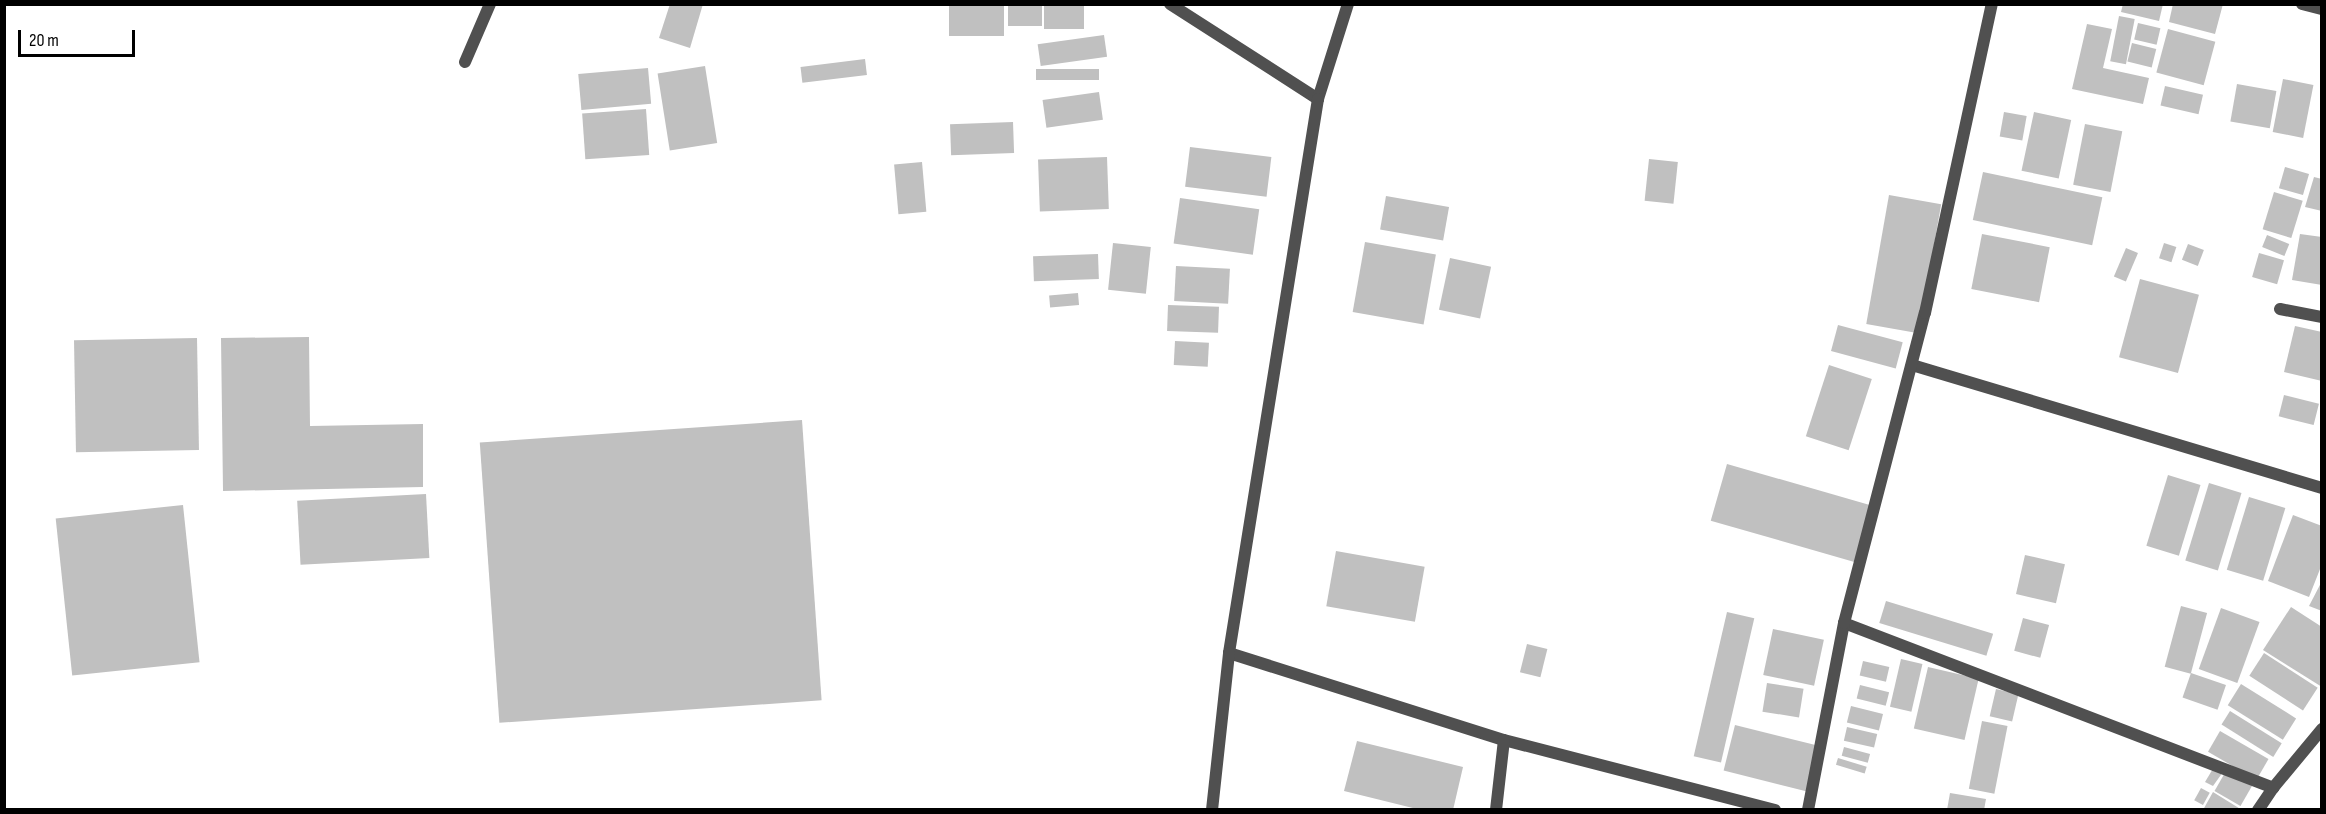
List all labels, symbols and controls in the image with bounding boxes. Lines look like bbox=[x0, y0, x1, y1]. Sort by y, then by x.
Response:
scale bar bbox=[21, 18, 138, 56]
text: 20 m bbox=[29, 30, 59, 51]

